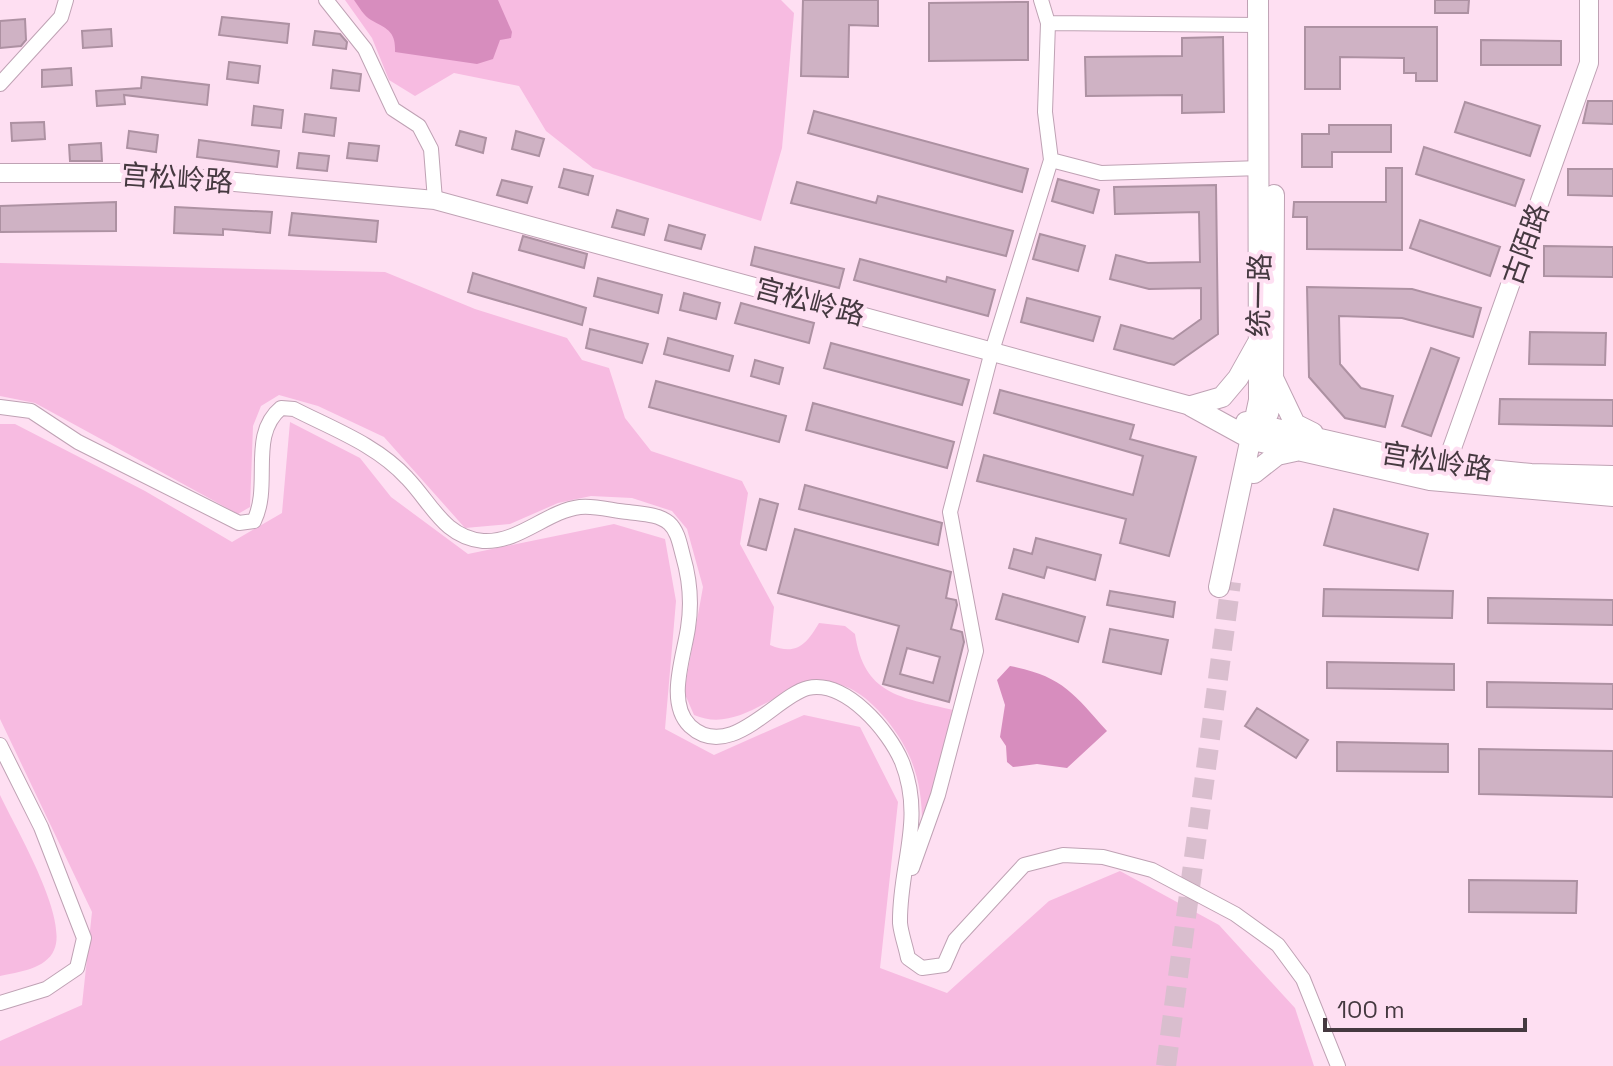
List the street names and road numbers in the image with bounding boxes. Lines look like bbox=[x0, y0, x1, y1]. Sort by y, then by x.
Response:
street label: 宫松岭路 bbox=[120, 156, 234, 200]
street label: 古陌路 bbox=[1494, 198, 1556, 290]
street label: 统一路 bbox=[1240, 253, 1278, 337]
street label: 宫松岭路 bbox=[751, 269, 869, 333]
street label: 宫松岭路 bbox=[1379, 434, 1495, 488]

